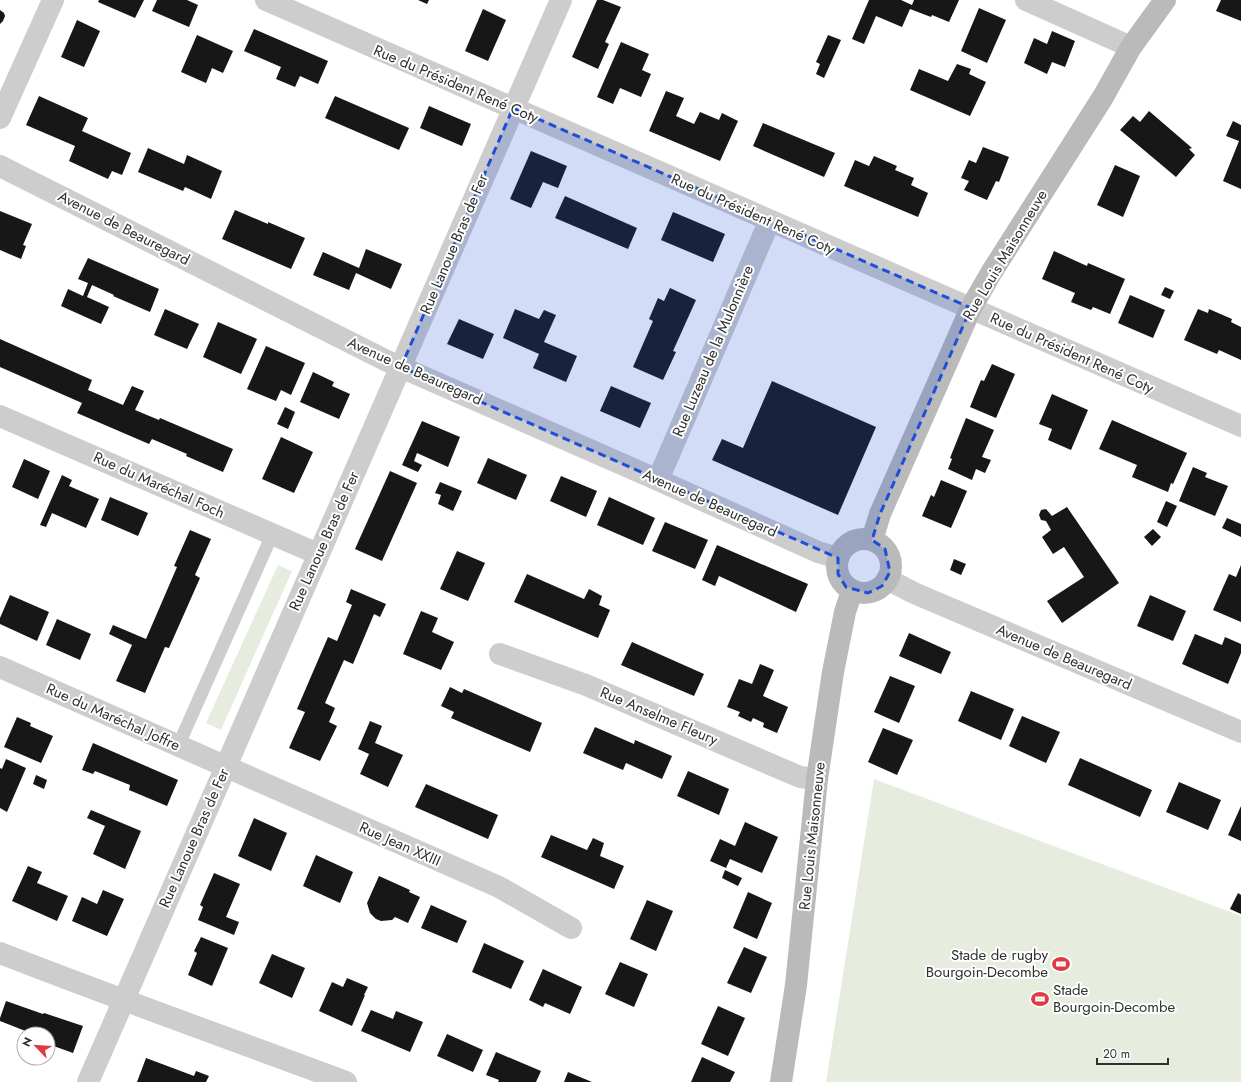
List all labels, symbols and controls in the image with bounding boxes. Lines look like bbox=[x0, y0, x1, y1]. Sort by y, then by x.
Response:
street label: Rue du Président René Coty bbox=[370, 39, 542, 129]
street label: Rue du Président René Coty bbox=[668, 168, 839, 260]
street label: Rue Lanoue Bras de Fer bbox=[414, 170, 494, 318]
street label: Avenue de Beauregard bbox=[54, 185, 194, 271]
street label: Rue Louis Maisonneuve bbox=[957, 185, 1053, 324]
street label: Rue Luzeau de la Mulonnière bbox=[667, 262, 759, 440]
street label: Rue du Président René Coty bbox=[987, 307, 1158, 399]
street label: Avenue de Beauregard bbox=[344, 331, 486, 411]
street label: Rue du Maréchal Foch bbox=[90, 446, 228, 524]
street label: Avenue de Beauregard bbox=[639, 463, 781, 543]
street label: Rue Lanoue Bras de Fer bbox=[283, 467, 365, 614]
street label: Avenue de Beauregard bbox=[993, 618, 1135, 696]
street label: Rue du Maréchal Joffre bbox=[42, 678, 184, 757]
street label: Rue Anselme Fleury bbox=[597, 681, 722, 751]
street label: Rue Louis Maisonneuve bbox=[793, 761, 831, 911]
street label: Rue Lanoue Bras de Fer bbox=[153, 764, 235, 911]
street label: Rue Jean XXIII bbox=[356, 816, 444, 872]
place label: Stade de rugby Bourgoin-Decombe bbox=[926, 944, 1048, 983]
sports icon: Stade de rugby Bourgoin-Decombe bbox=[1051, 954, 1071, 974]
place label: Stade Bourgoin-Decombe bbox=[1053, 979, 1176, 1018]
sports icon: Stade Bourgoin-Decombe bbox=[1030, 989, 1050, 1009]
north arrow bbox=[16, 1026, 56, 1066]
text: N bbox=[18, 1034, 36, 1049]
scale bar bbox=[1097, 1040, 1168, 1066]
text: 20 m bbox=[1103, 1045, 1130, 1063]

